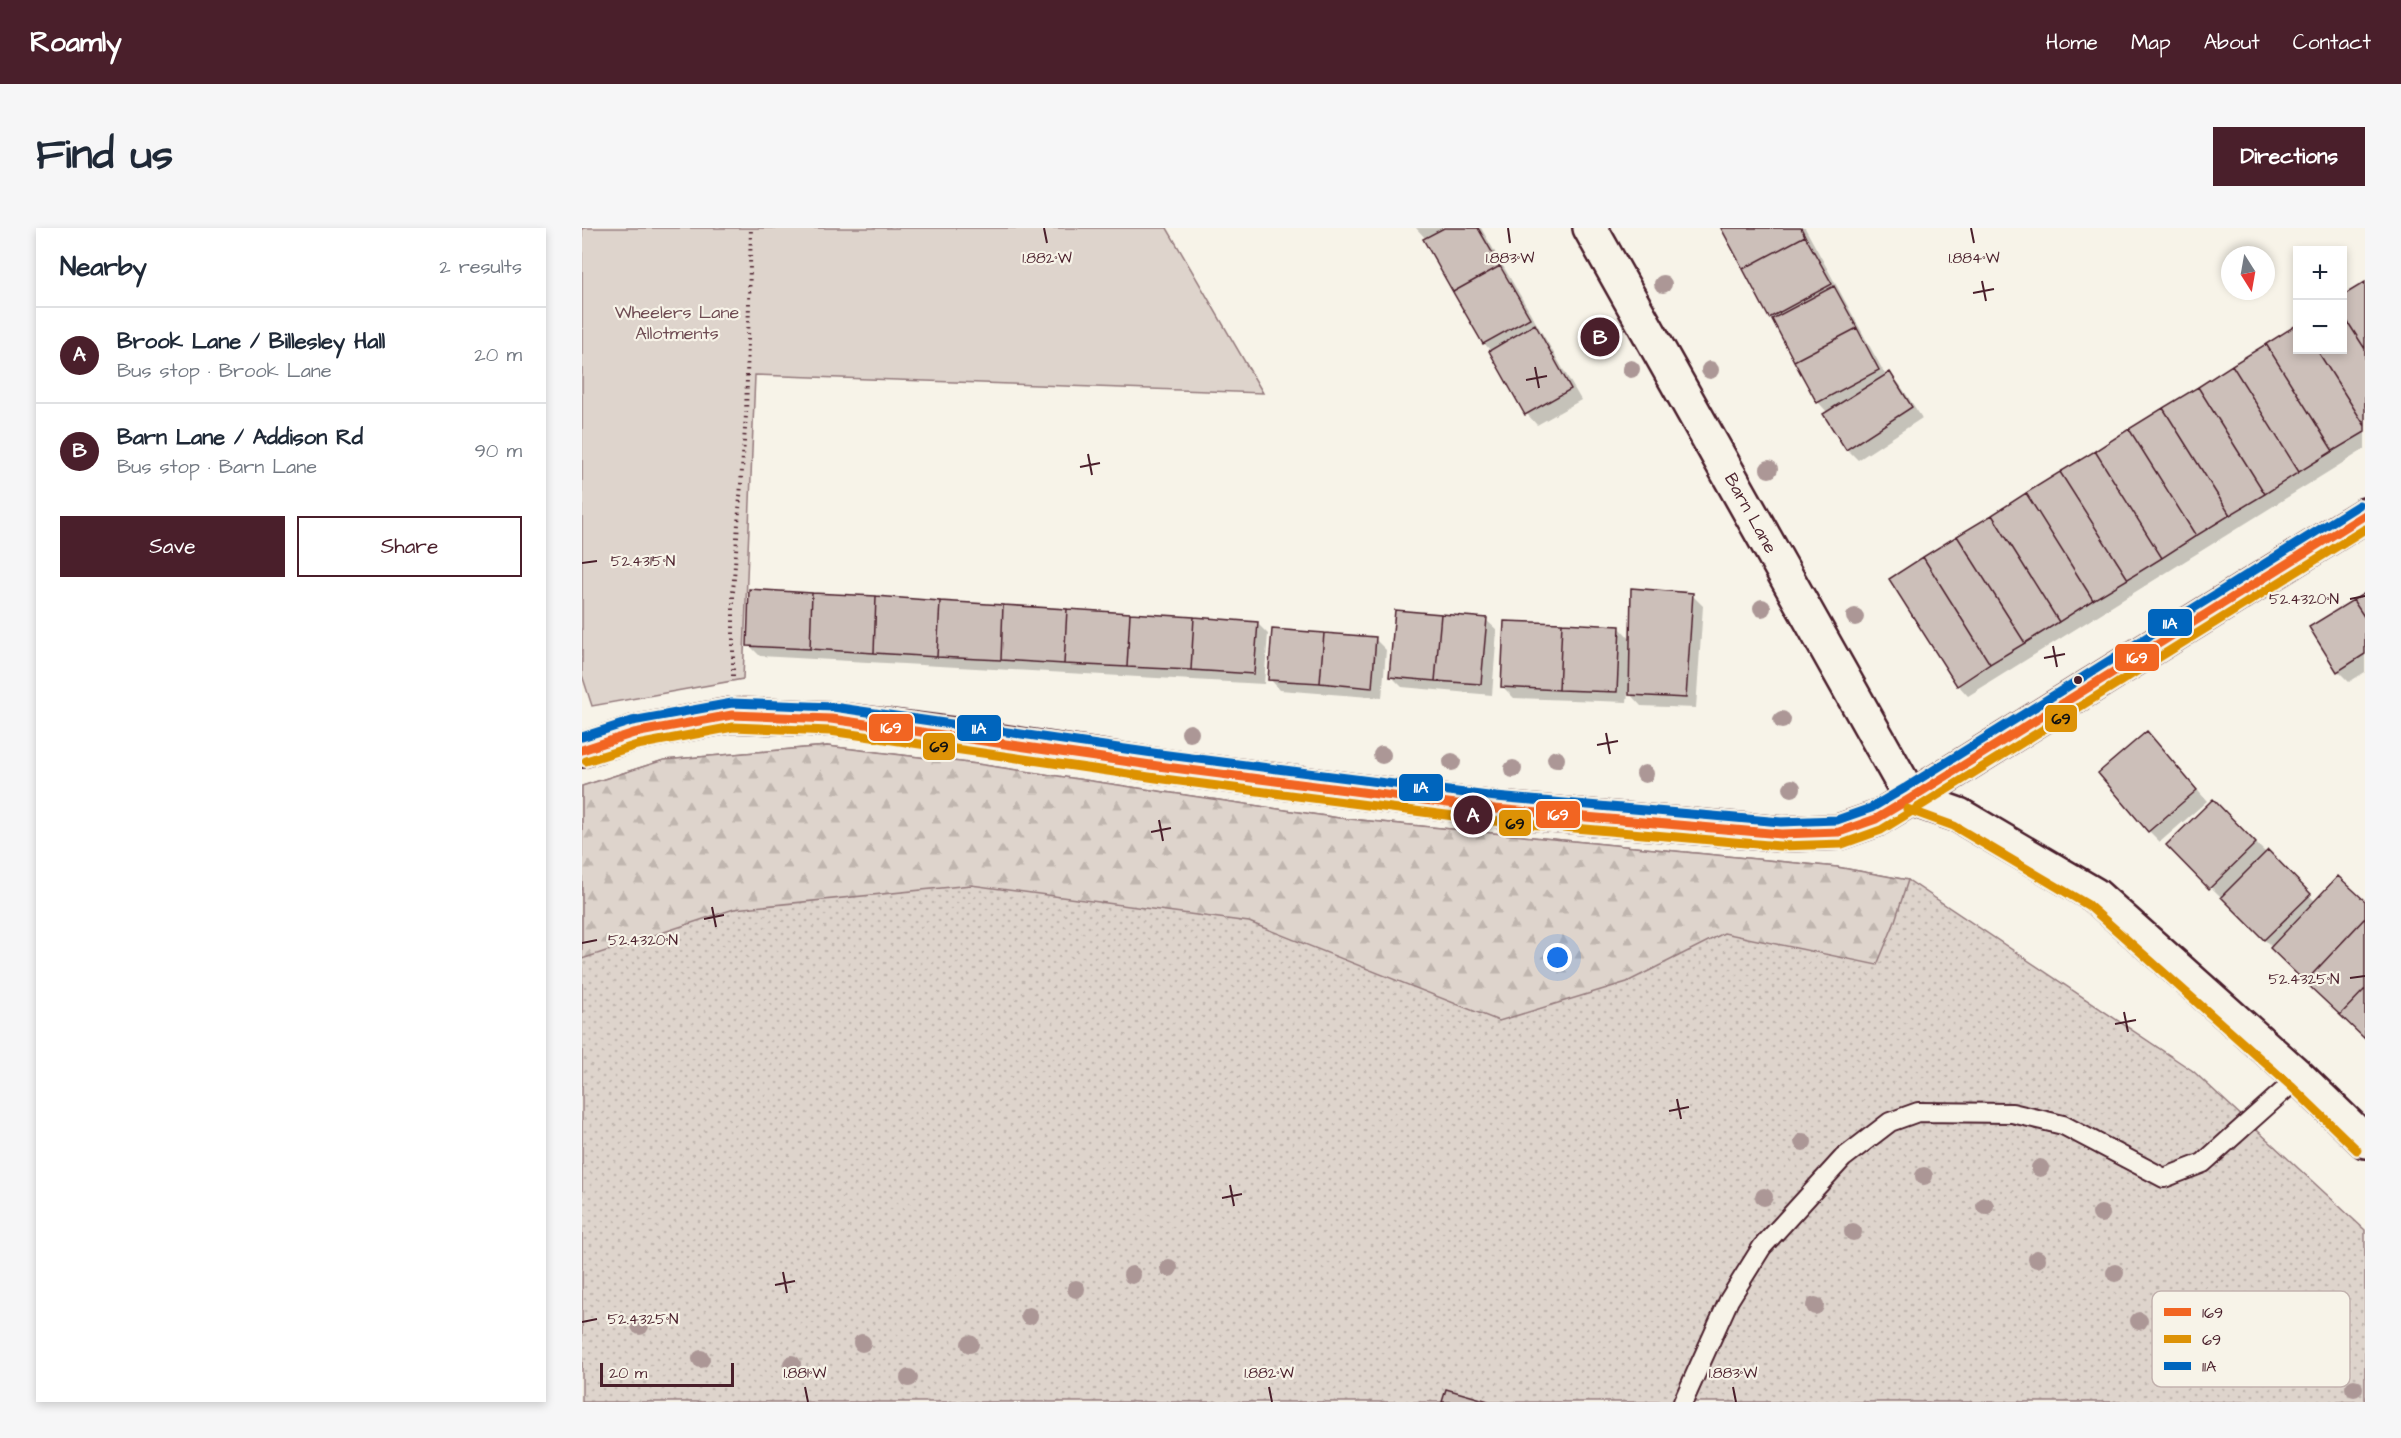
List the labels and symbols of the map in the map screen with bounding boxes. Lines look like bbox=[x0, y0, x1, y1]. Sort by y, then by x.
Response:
north arrow bbox=[2221, 246, 2275, 300]
text: 1.882°W bbox=[1022, 248, 1072, 269]
text: 1.883°W bbox=[1486, 248, 1534, 269]
text: 1.884°W bbox=[1948, 248, 2000, 269]
park label: Wheelers Lane Allotments bbox=[615, 300, 739, 346]
pin: B bbox=[1580, 314, 1620, 360]
street label: Barn Lane bbox=[1718, 469, 1783, 558]
text: 52.4315°N bbox=[611, 551, 675, 572]
text: 52.4320°N bbox=[2269, 589, 2339, 610]
line badge: 11A bbox=[2147, 608, 2193, 637]
text: 11A bbox=[2163, 613, 2178, 635]
line badge: 169 bbox=[2114, 643, 2160, 672]
text: 169 bbox=[2126, 647, 2148, 669]
unlabelled marker bbox=[2072, 674, 2084, 686]
line badge: 69 bbox=[2044, 704, 2078, 733]
text: 69 bbox=[2051, 708, 2071, 730]
line badge: 169 bbox=[868, 713, 914, 742]
line badge: 11A bbox=[956, 714, 1002, 742]
text: 169 bbox=[880, 717, 902, 739]
text: 11A bbox=[972, 718, 987, 740]
line badge: 69 bbox=[922, 732, 956, 761]
text: 69 bbox=[929, 736, 949, 758]
line badge: 11A bbox=[1398, 773, 1444, 802]
text: 11A bbox=[1414, 777, 1429, 799]
pin: A bbox=[1454, 792, 1492, 838]
line badge: 169 bbox=[1535, 800, 1581, 829]
text: 169 bbox=[1547, 804, 1569, 826]
line badge: 69 bbox=[1498, 809, 1532, 837]
text: 69 bbox=[1505, 813, 1525, 835]
text: 52.4320°N bbox=[608, 930, 678, 951]
your location bbox=[1543, 943, 1572, 972]
text: 52.4325°N bbox=[2268, 969, 2340, 990]
legend bbox=[2152, 1291, 2350, 1387]
text: 169 bbox=[2202, 1302, 2223, 1324]
text: 52.4325°N bbox=[607, 1309, 679, 1330]
text: 69 bbox=[2202, 1329, 2221, 1351]
text: 11A bbox=[2202, 1356, 2216, 1378]
scale bar bbox=[600, 1360, 734, 1388]
text: 1.881°W bbox=[784, 1363, 826, 1384]
text: 1.882°W bbox=[1244, 1363, 1294, 1384]
text: 1.883°W bbox=[1709, 1363, 1757, 1384]

